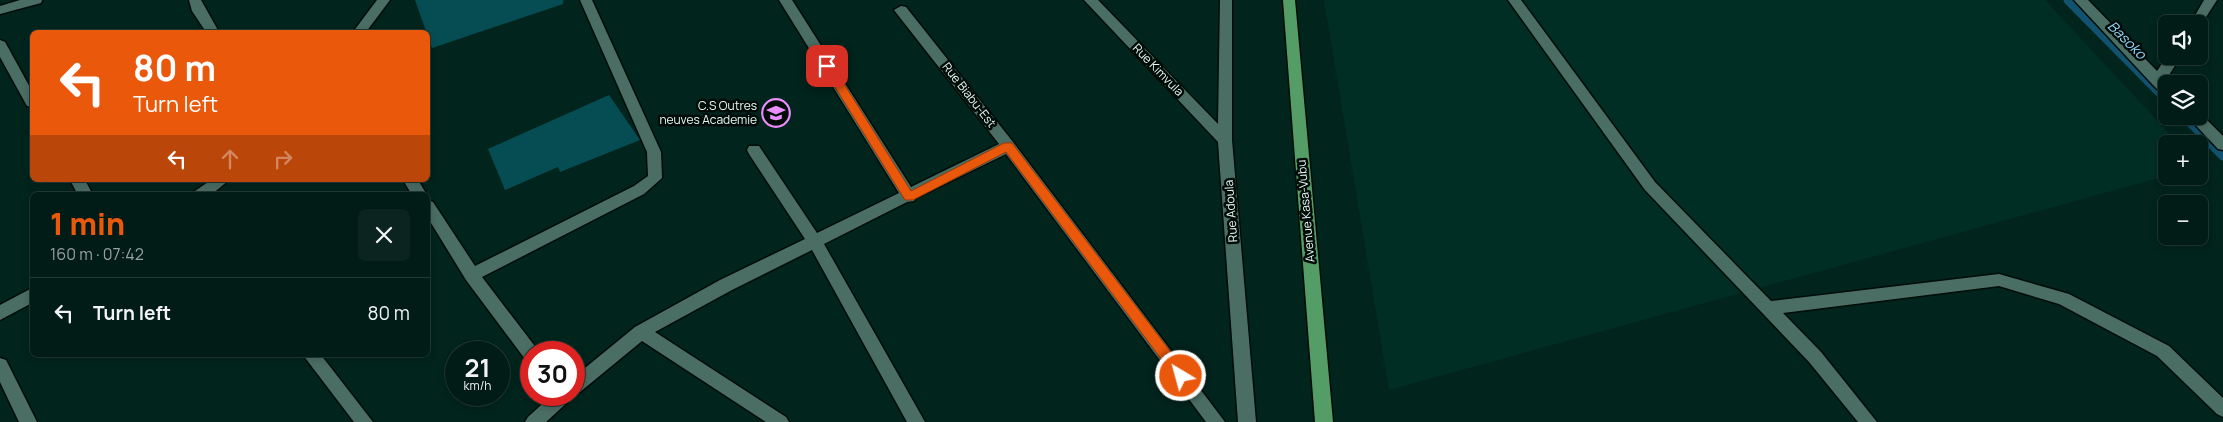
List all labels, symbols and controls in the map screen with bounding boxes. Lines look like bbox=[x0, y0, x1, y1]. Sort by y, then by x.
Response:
map controls bbox=[2158, 15, 2208, 245]
button: sound bbox=[2158, 15, 2208, 65]
water label: Basoko bbox=[2104, 16, 2151, 64]
street label: Rue Kimvula bbox=[1129, 40, 1188, 100]
text: 80 m bbox=[133, 44, 216, 92]
pin bbox=[806, 45, 848, 87]
icon: left bbox=[50, 50, 115, 115]
icon: arrive bbox=[813, 52, 841, 80]
street label: Rue Biabu-Est bbox=[939, 59, 1000, 131]
button: layers bbox=[2158, 75, 2208, 125]
text: Turn left bbox=[133, 89, 218, 119]
place label: C.S Outres neuves Academie bbox=[659, 97, 757, 128]
school or university icon: C.S Outres neuves Academie bbox=[761, 98, 791, 128]
button: + bbox=[2158, 135, 2208, 185]
icon: left bbox=[163, 145, 191, 173]
icon: ahead bbox=[216, 145, 244, 173]
icon: right bbox=[269, 145, 297, 173]
street label: Avenue Kasa-Vubu bbox=[1293, 159, 1318, 263]
street label: Rue Adoula bbox=[1220, 179, 1241, 243]
button: − bbox=[2158, 195, 2208, 245]
text: 1 min bbox=[50, 203, 125, 244]
button: close bbox=[358, 209, 410, 261]
text: 160 m · 07:42 bbox=[50, 243, 144, 265]
icon: left bbox=[50, 299, 78, 327]
text: Turn left bbox=[93, 300, 171, 326]
text: 80 m bbox=[367, 300, 410, 326]
speed limit sign: 30 bbox=[520, 341, 585, 406]
position arrow bbox=[1154, 349, 1206, 401]
text: 21 bbox=[465, 350, 490, 385]
text: km/h bbox=[464, 377, 491, 394]

